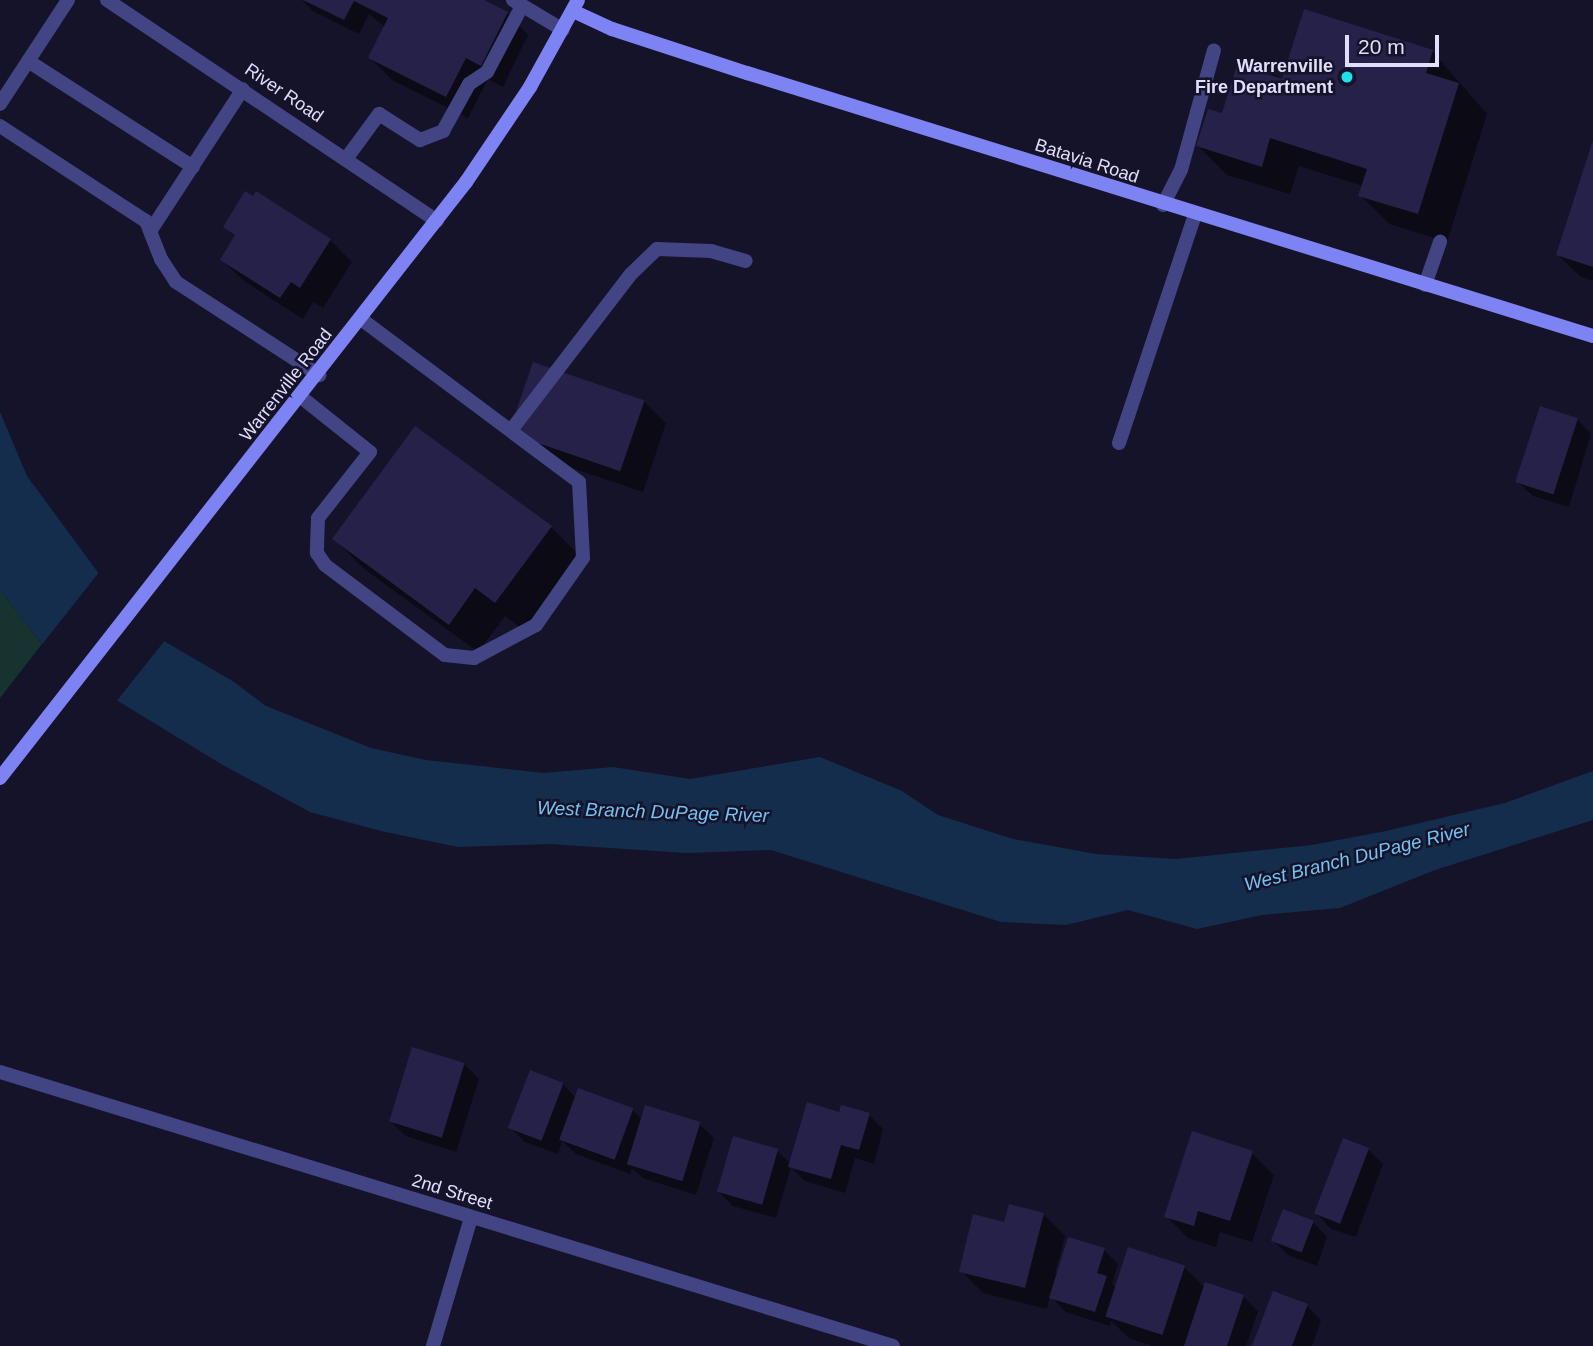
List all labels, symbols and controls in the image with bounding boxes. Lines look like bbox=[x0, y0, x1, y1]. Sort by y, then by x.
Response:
scale bar bbox=[1348, 21, 1442, 65]
text: 20 m bbox=[1358, 35, 1405, 58]
place label: Warrenville Fire Department bbox=[1195, 56, 1333, 98]
street label: River Road bbox=[241, 59, 327, 127]
marker: Warrenville Fire Department bbox=[1339, 69, 1355, 85]
street label: Batavia Road bbox=[1032, 134, 1142, 188]
street label: Warrenville Road bbox=[235, 324, 337, 446]
water label: West Branch DuPage River bbox=[537, 797, 769, 827]
water label: West Branch DuPage River bbox=[1242, 818, 1472, 896]
street label: 2nd Street bbox=[409, 1170, 495, 1214]

